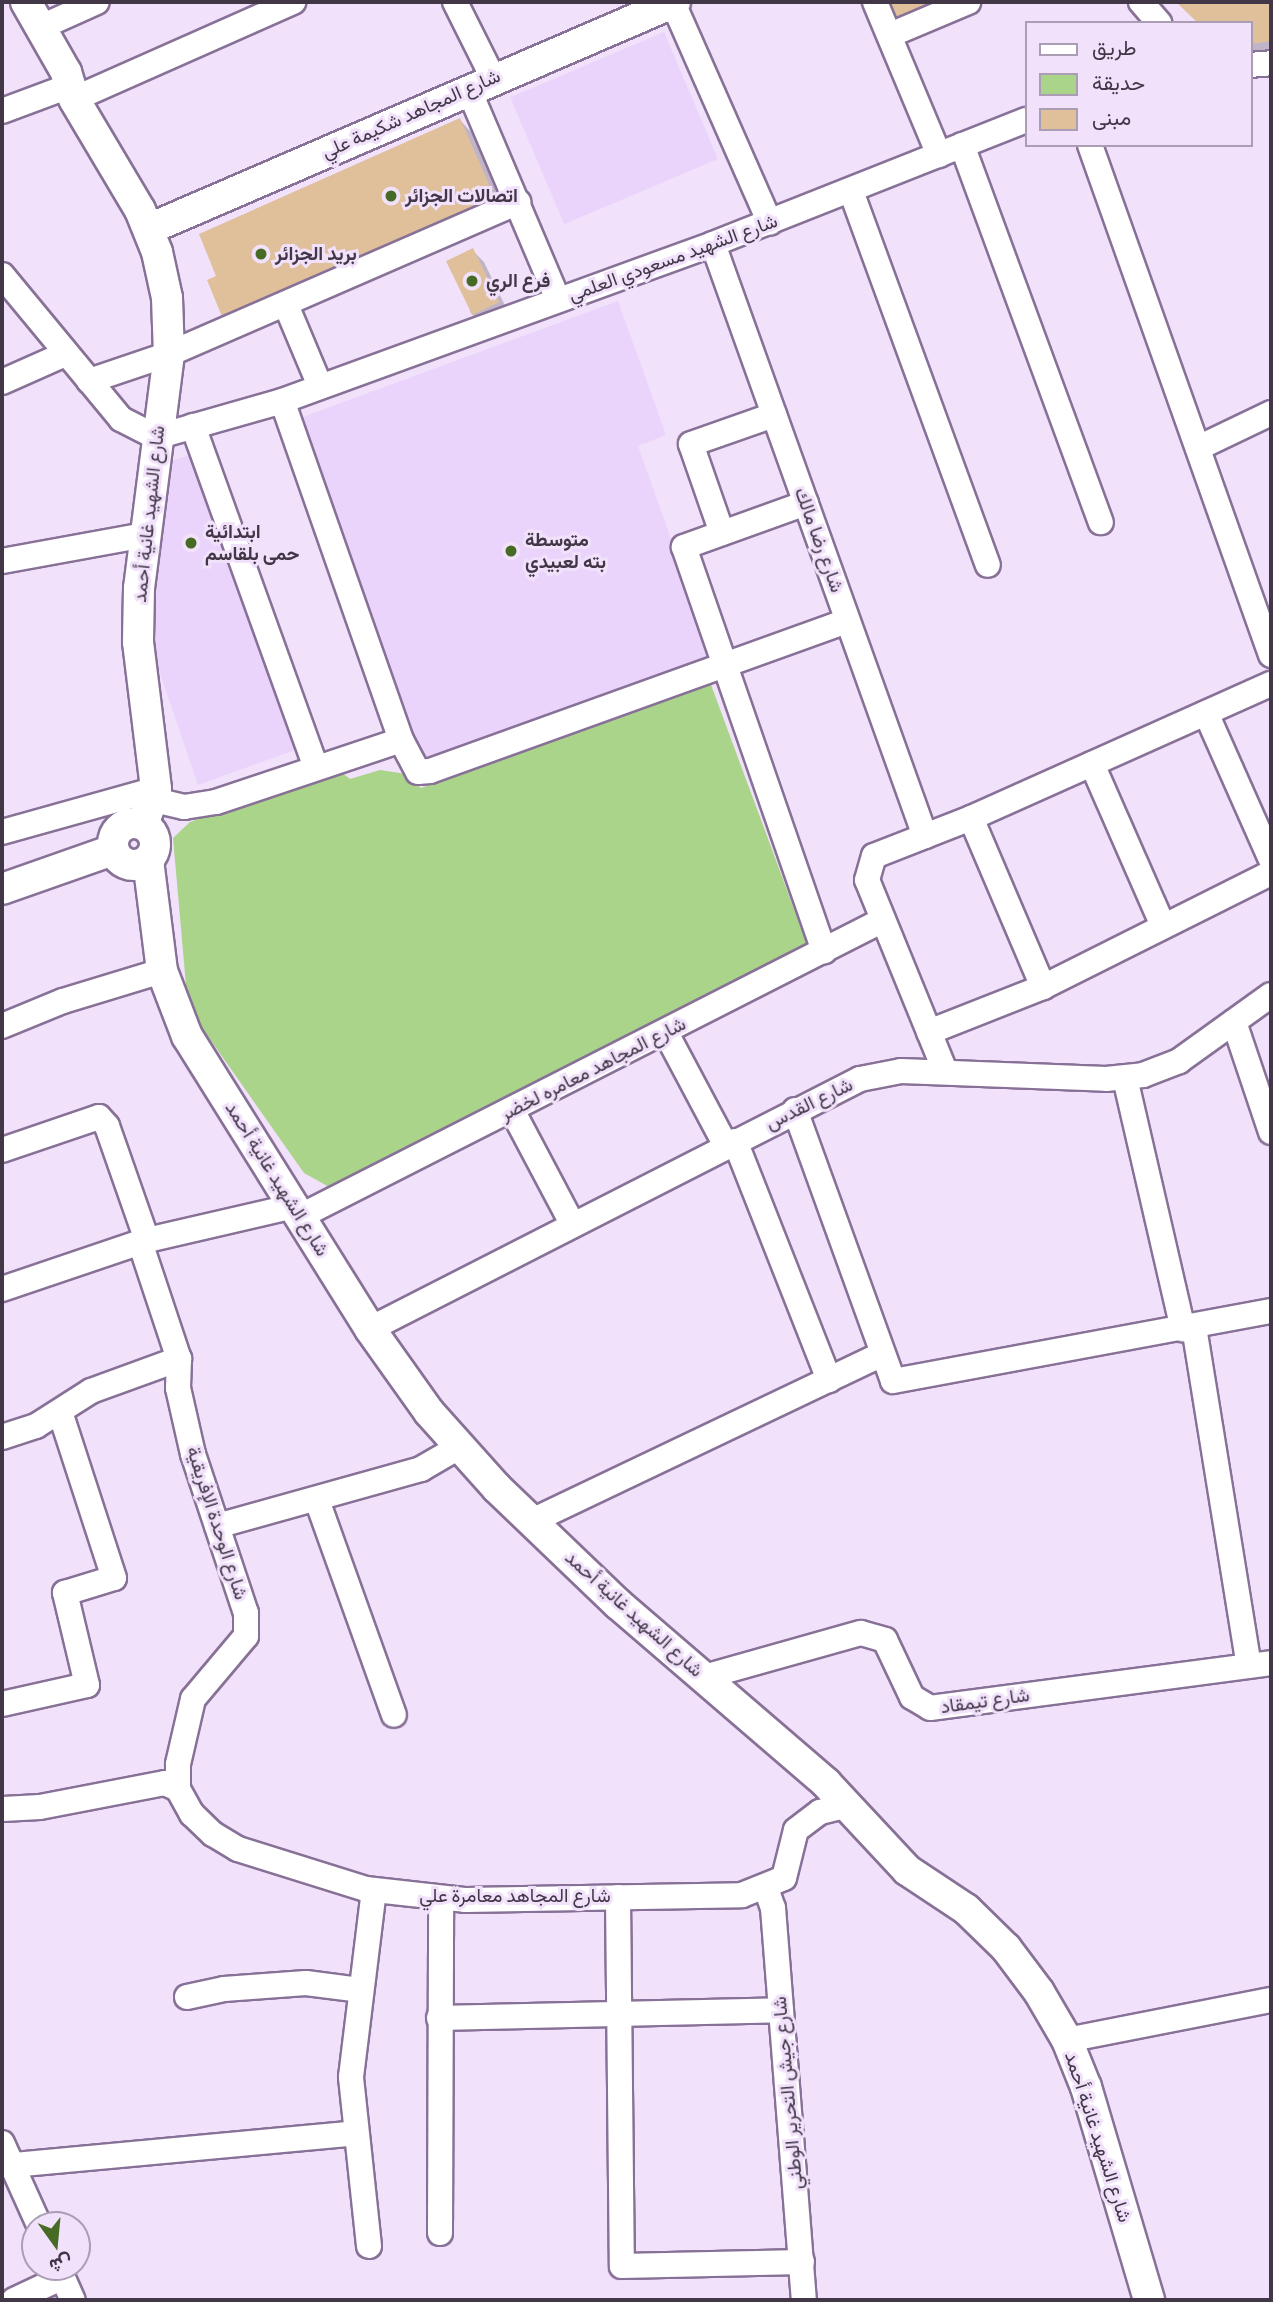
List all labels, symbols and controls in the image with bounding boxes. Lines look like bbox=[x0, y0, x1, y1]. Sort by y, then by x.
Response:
legend bbox=[1024, 21, 1252, 147]
text: طريق bbox=[1092, 34, 1137, 61]
street label: شارع المجاهد شكيمة علي bbox=[318, 64, 504, 164]
text: حديقة bbox=[1092, 69, 1145, 96]
text: مبنى bbox=[1092, 104, 1131, 131]
place label: اتصالات الجزائر bbox=[405, 185, 518, 207]
marker: اتصالات الجزائر bbox=[383, 188, 399, 204]
street label: شارع الشهيد مسعودي العلمي bbox=[565, 210, 781, 306]
place label: بريد الجزائر bbox=[275, 243, 357, 265]
marker: بريد الجزائر bbox=[253, 246, 269, 262]
place label: فرع الري bbox=[486, 270, 550, 292]
marker: فرع الري bbox=[464, 273, 480, 289]
street label: شارع الشهيد غانية أحمد bbox=[128, 424, 170, 604]
street label: شارع رضا مالك bbox=[789, 484, 849, 596]
place label: ابتدائية حمى بلقاسم bbox=[205, 521, 299, 565]
place label: متوسطة بته لعبيدي bbox=[525, 529, 606, 573]
marker: ابتدائية حمى بلقاسم bbox=[183, 535, 199, 551]
marker: متوسطة بته لعبيدي bbox=[503, 543, 519, 559]
street label: شارع المجاهد معامره لخضر bbox=[496, 1012, 690, 1126]
street label: شارع القدس bbox=[762, 1073, 856, 1135]
street label: شارع الشهيد غانية أحمد bbox=[220, 1098, 334, 1260]
street label: شارع الوحدة الإفريقية bbox=[181, 1444, 253, 1602]
street label: شارع الشهيد غانية أحمد bbox=[560, 1546, 708, 1682]
street label: شارع تيمقاد bbox=[939, 1683, 1031, 1719]
street label: شارع المجاهد معامرة علي bbox=[419, 1885, 611, 1907]
street label: شارع جيش التحرير الوطني bbox=[768, 1996, 808, 2190]
street label: شارع الشهيد غانية أحمد bbox=[1060, 2049, 1136, 2225]
north arrow bbox=[21, 2211, 91, 2281]
text: ش bbox=[47, 2250, 75, 2279]

